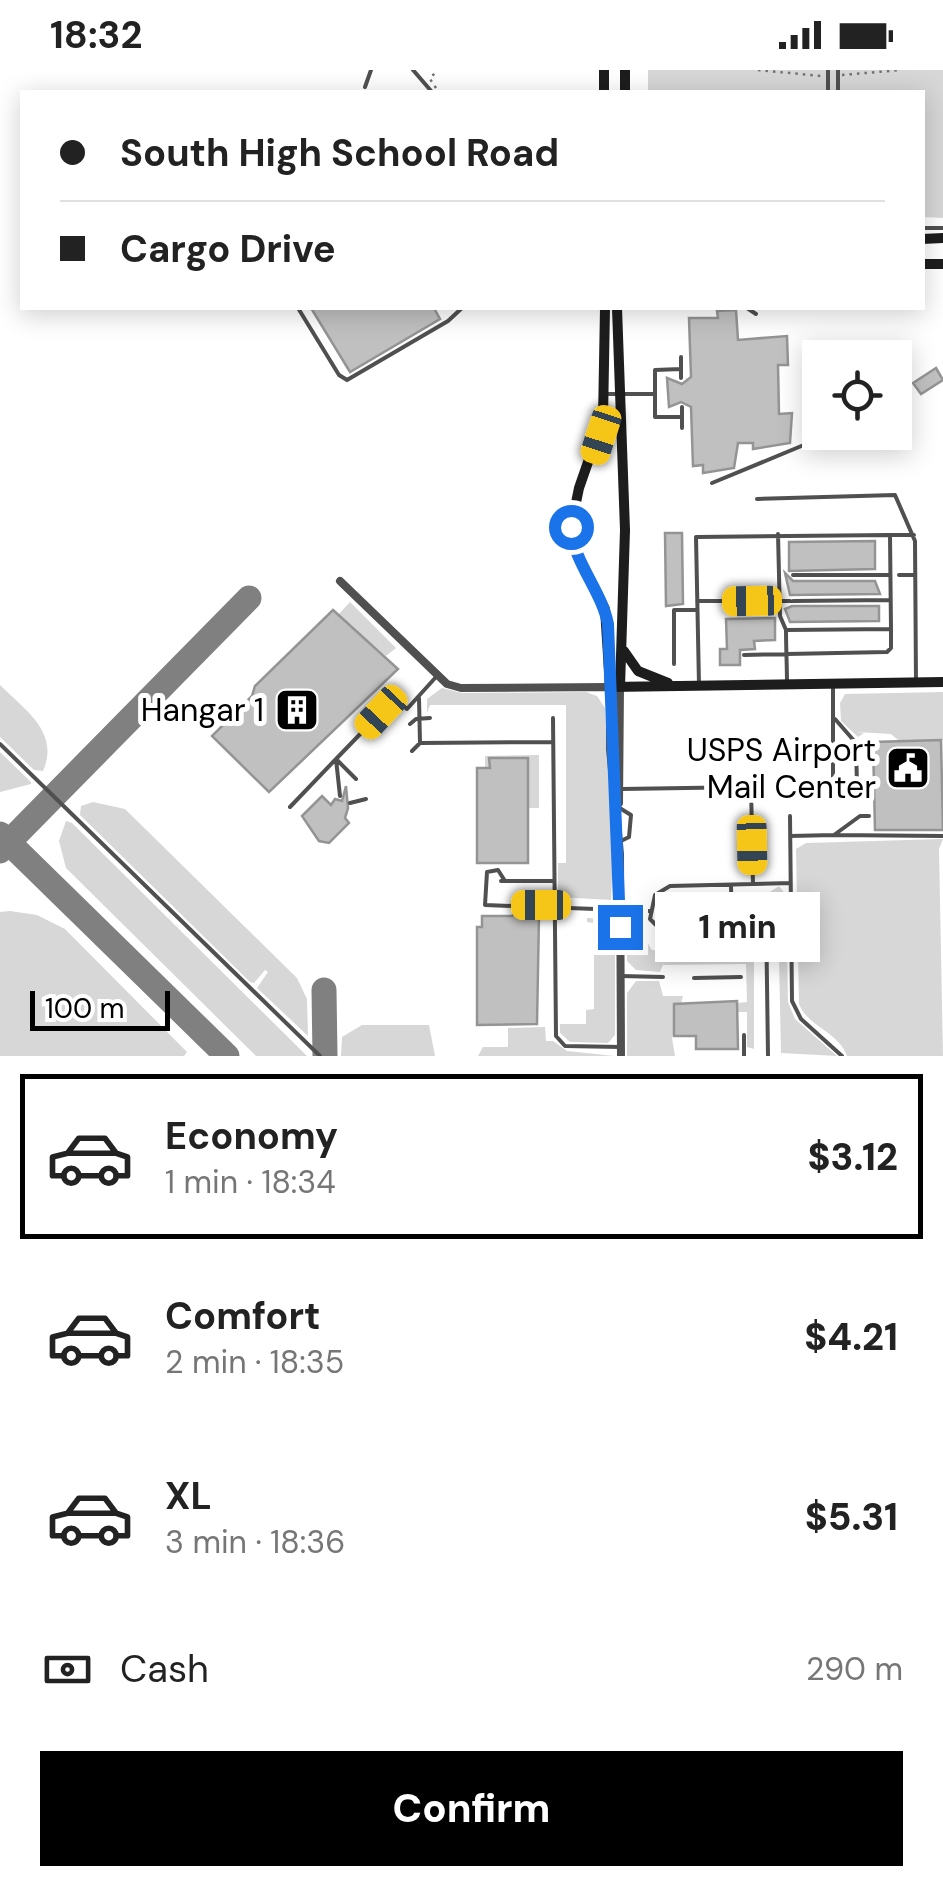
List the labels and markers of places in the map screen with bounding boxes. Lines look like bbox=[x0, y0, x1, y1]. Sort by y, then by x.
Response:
building icon: Hangar 1 bbox=[274, 687, 320, 733]
place label: Hangar 1 bbox=[141, 689, 264, 731]
place label: USPS Airport Mail Center bbox=[687, 729, 876, 808]
public building icon: USPS Airport Mail Center bbox=[885, 745, 931, 791]

